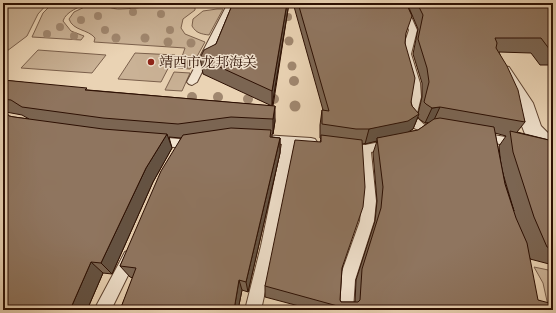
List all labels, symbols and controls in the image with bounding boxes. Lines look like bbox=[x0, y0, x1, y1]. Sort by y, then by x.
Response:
place label: 靖西市龙邦海关 bbox=[159, 54, 257, 71]
marker: 靖西市龙邦海关 bbox=[146, 57, 156, 67]

